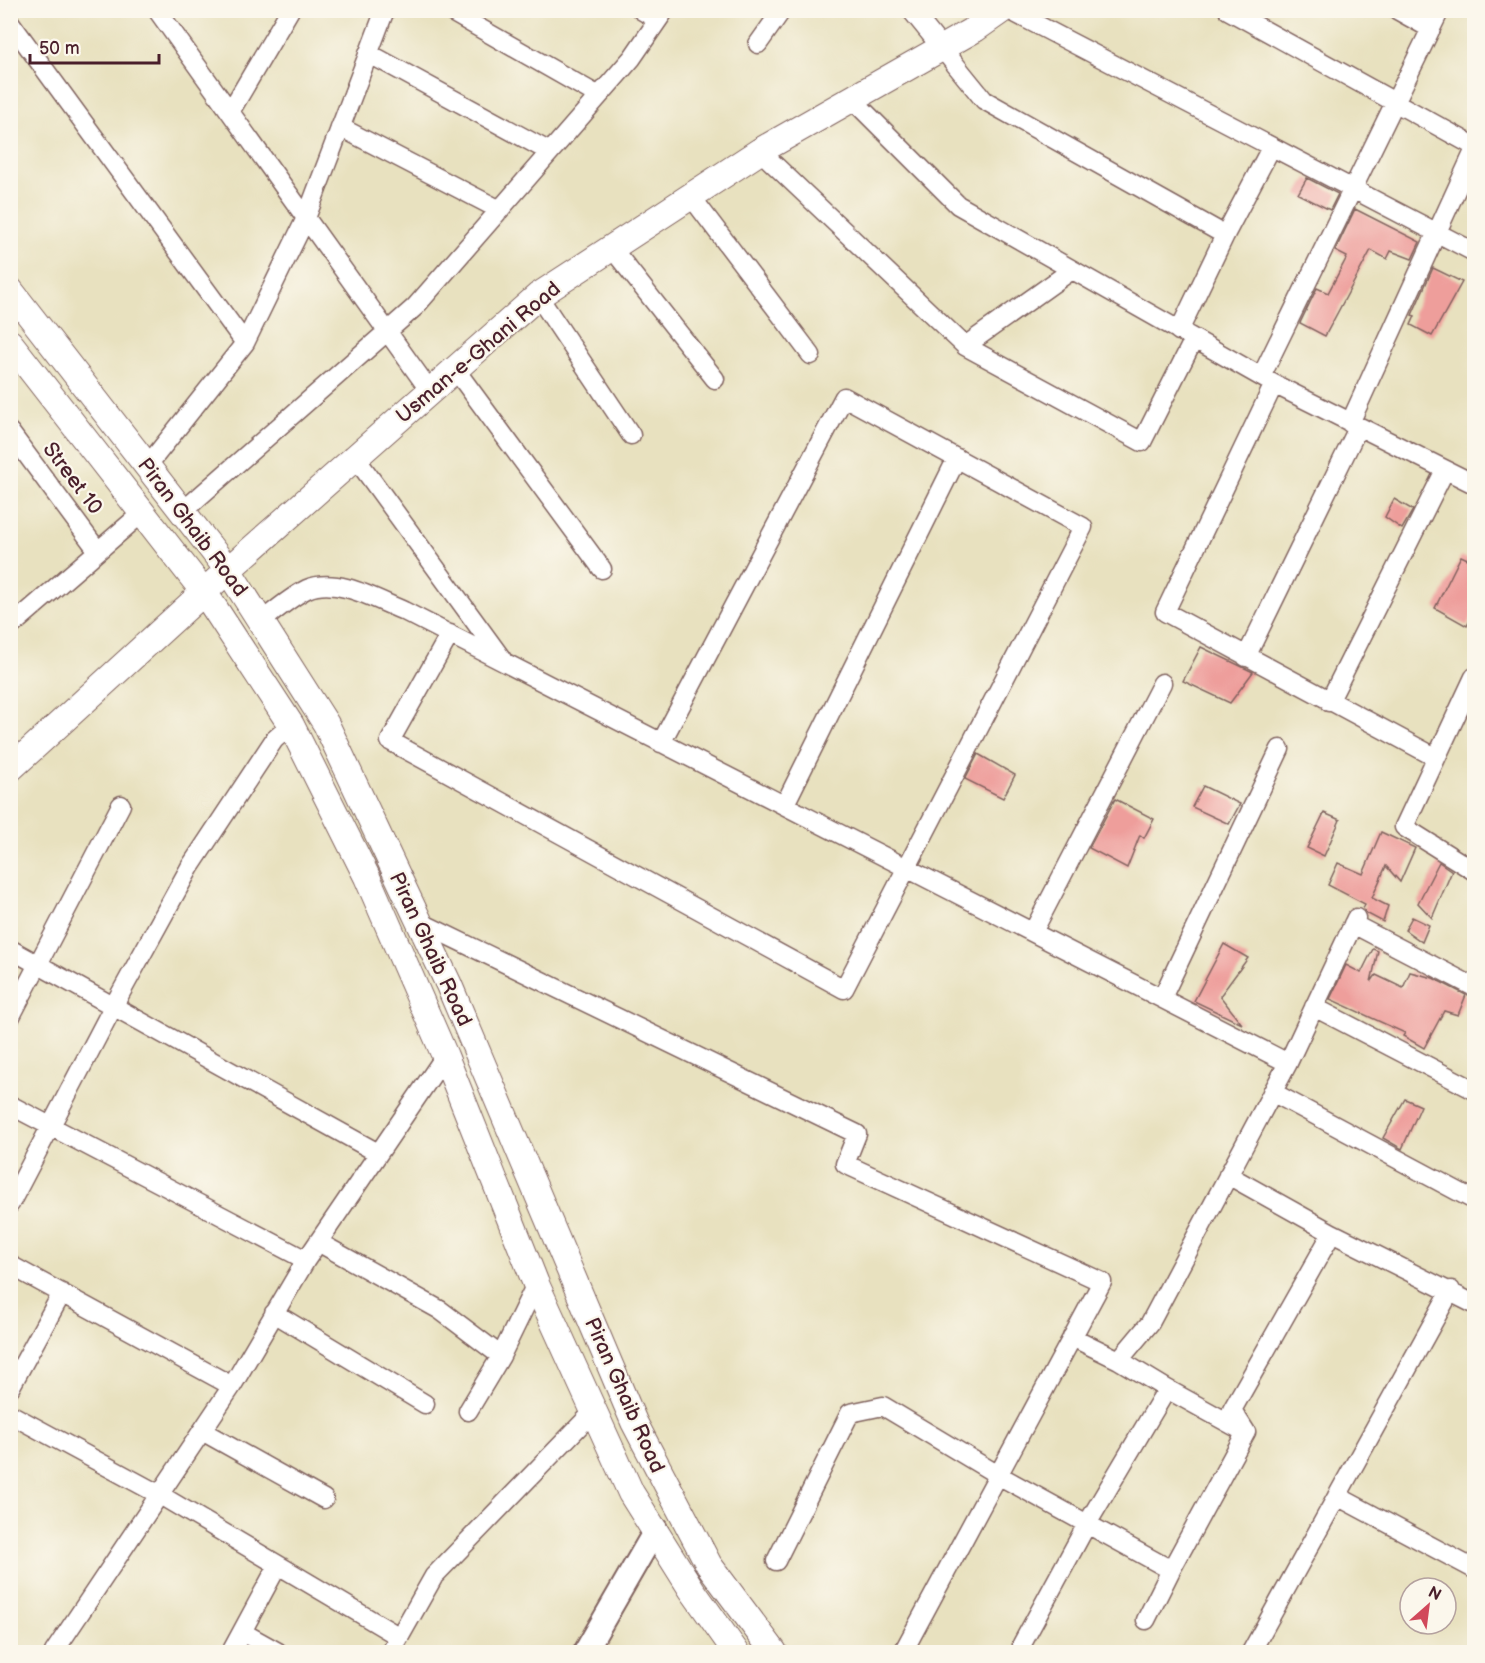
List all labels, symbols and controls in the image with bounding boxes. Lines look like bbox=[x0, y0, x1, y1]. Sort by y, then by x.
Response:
scale bar bbox=[30, 27, 159, 65]
text: 50 m bbox=[39, 38, 80, 59]
street label: Usman-e-Ghani Road bbox=[391, 276, 566, 429]
street label: Street 10 bbox=[37, 437, 108, 519]
street label: Piran Ghaib Road bbox=[132, 453, 253, 602]
street label: Piran Ghaib Road bbox=[384, 868, 477, 1030]
street label: Piran Ghaib Road bbox=[579, 1314, 670, 1477]
north arrow bbox=[1398, 1576, 1458, 1636]
text: N bbox=[1425, 1583, 1444, 1605]

